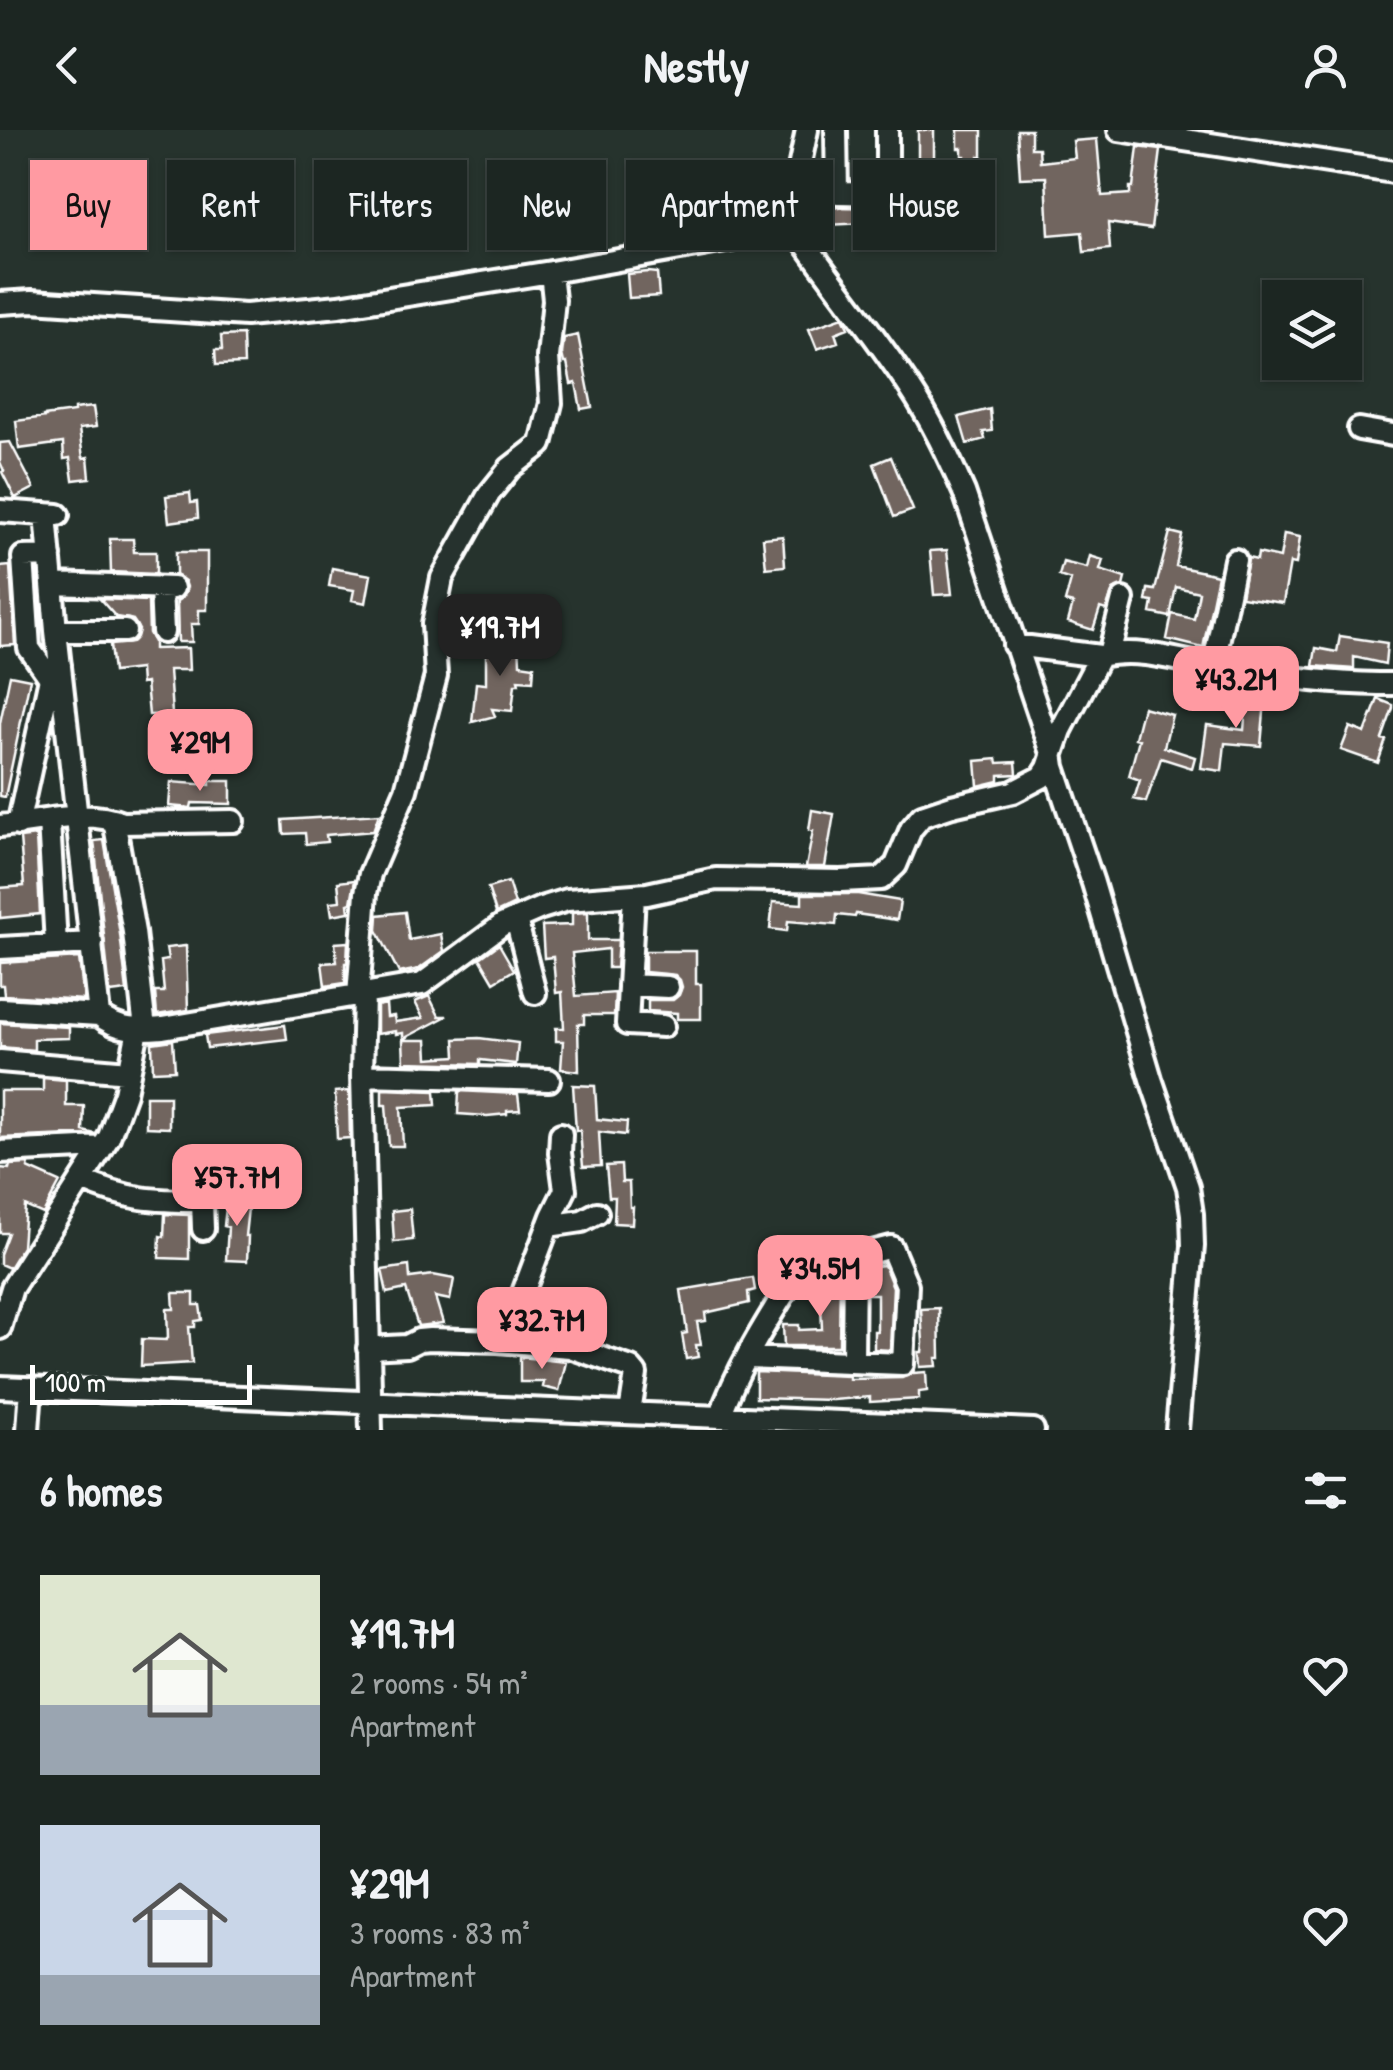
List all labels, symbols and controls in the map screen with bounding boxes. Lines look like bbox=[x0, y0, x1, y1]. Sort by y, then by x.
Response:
text: Nestly bbox=[644, 35, 749, 96]
icon: back bbox=[40, 38, 95, 93]
icon: person bbox=[1298, 38, 1353, 93]
chip: Buy bbox=[30, 160, 147, 250]
chip: Rent bbox=[167, 160, 294, 250]
chip: Filters bbox=[314, 160, 467, 250]
chip: New bbox=[487, 160, 606, 250]
chip: Apartment bbox=[626, 160, 833, 250]
chip: House bbox=[853, 160, 995, 250]
map controls bbox=[1262, 280, 1362, 380]
button: layers bbox=[1262, 280, 1362, 380]
pin: ¥19.7M bbox=[419, 594, 581, 679]
text: ¥19.7M bbox=[460, 605, 540, 648]
pin: ¥43.2M bbox=[1155, 646, 1317, 731]
text: ¥43.2M bbox=[1195, 657, 1277, 700]
pin: ¥29M bbox=[141, 709, 259, 794]
text: ¥29M bbox=[170, 720, 230, 763]
pin: ¥57.7M bbox=[156, 1144, 318, 1229]
text: ¥57.7M bbox=[194, 1155, 280, 1198]
pin: ¥34.5M bbox=[739, 1235, 901, 1320]
text: ¥34.5M bbox=[780, 1246, 860, 1289]
pin: ¥32.7M bbox=[461, 1287, 623, 1372]
text: ¥32.7M bbox=[499, 1298, 585, 1341]
scale bar bbox=[30, 1360, 252, 1404]
text: 100 m bbox=[45, 1363, 106, 1401]
text: 6 homes bbox=[40, 1462, 162, 1519]
icon: filters bbox=[1298, 1463, 1353, 1518]
text: ¥19.7M bbox=[350, 1604, 455, 1661]
icon: home bbox=[120, 1615, 240, 1735]
icon: heart bbox=[1298, 1648, 1353, 1703]
text: 2 rooms · 54 m² bbox=[350, 1661, 528, 1704]
text: Apartment bbox=[350, 1704, 475, 1747]
text: ¥29M bbox=[350, 1854, 430, 1911]
icon: home bbox=[120, 1865, 240, 1985]
icon: heart bbox=[1298, 1898, 1353, 1953]
text: 3 rooms · 83 m² bbox=[350, 1911, 530, 1954]
text: Apartment bbox=[350, 1954, 475, 1997]

